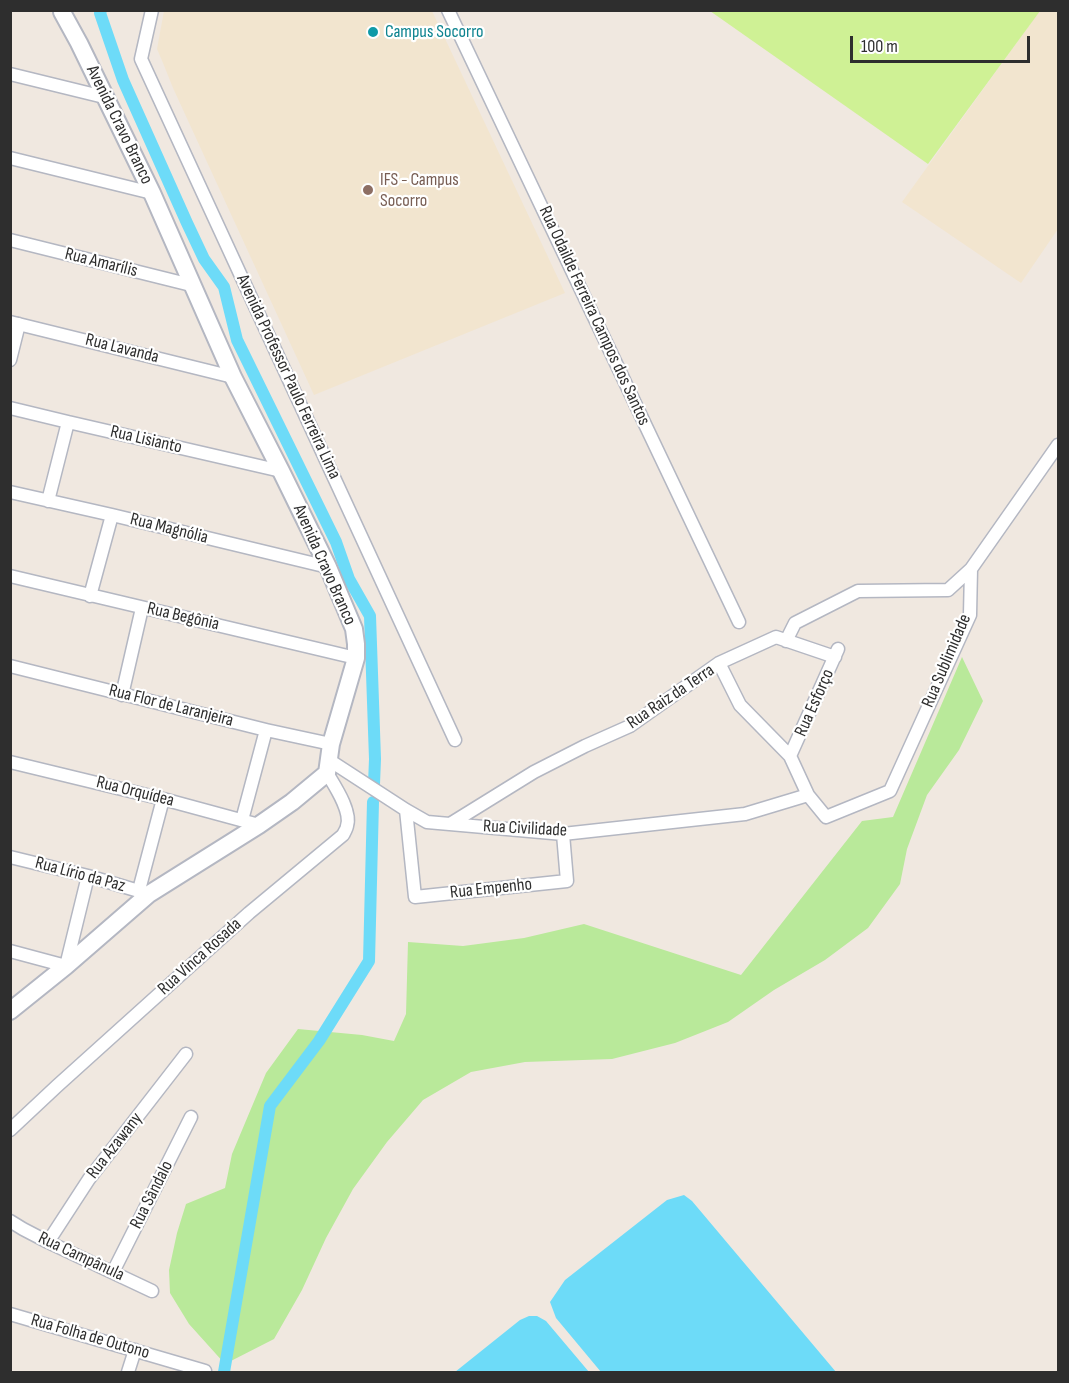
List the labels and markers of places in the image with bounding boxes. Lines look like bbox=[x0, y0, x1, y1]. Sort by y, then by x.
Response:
place label: Campus Socorro bbox=[385, 21, 483, 43]
marker: Campus Socorro bbox=[366, 25, 380, 39]
place label: IFS - Campus Socorro bbox=[380, 169, 459, 212]
marker: IFS - Campus Socorro bbox=[361, 183, 375, 197]

